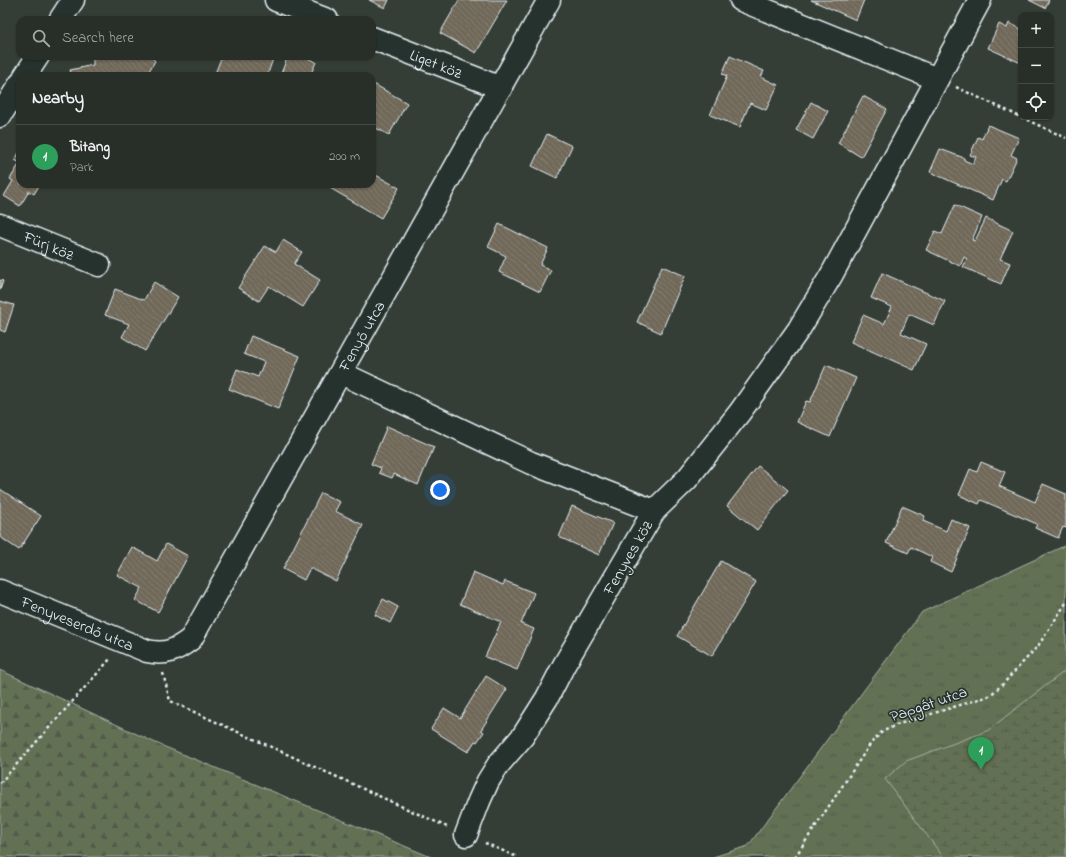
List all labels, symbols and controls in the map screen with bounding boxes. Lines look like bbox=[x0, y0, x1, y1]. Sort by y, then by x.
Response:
map controls bbox=[1018, 12, 1054, 120]
button: + bbox=[1018, 12, 1054, 48]
search box bbox=[16, 16, 376, 60]
icon: search bbox=[30, 27, 52, 49]
text: Search here bbox=[62, 27, 134, 49]
street label: Liget köz bbox=[406, 44, 466, 86]
button: − bbox=[1018, 48, 1054, 84]
button: locate bbox=[1018, 84, 1054, 120]
text: Nearby bbox=[32, 86, 84, 111]
text: Bitang bbox=[70, 136, 110, 158]
text: 1 bbox=[43, 147, 47, 166]
text: 200 m bbox=[329, 147, 360, 166]
text: Park bbox=[70, 158, 94, 177]
street label: Fürj köz bbox=[19, 225, 78, 268]
street label: Fenyő utca bbox=[333, 297, 392, 377]
your location bbox=[430, 480, 450, 500]
street label: Fenyves köz bbox=[597, 516, 660, 601]
street label: Fenyveserdő utca bbox=[16, 590, 137, 658]
street label: Papgát utca bbox=[887, 680, 971, 729]
pin: 1 bbox=[968, 737, 994, 770]

